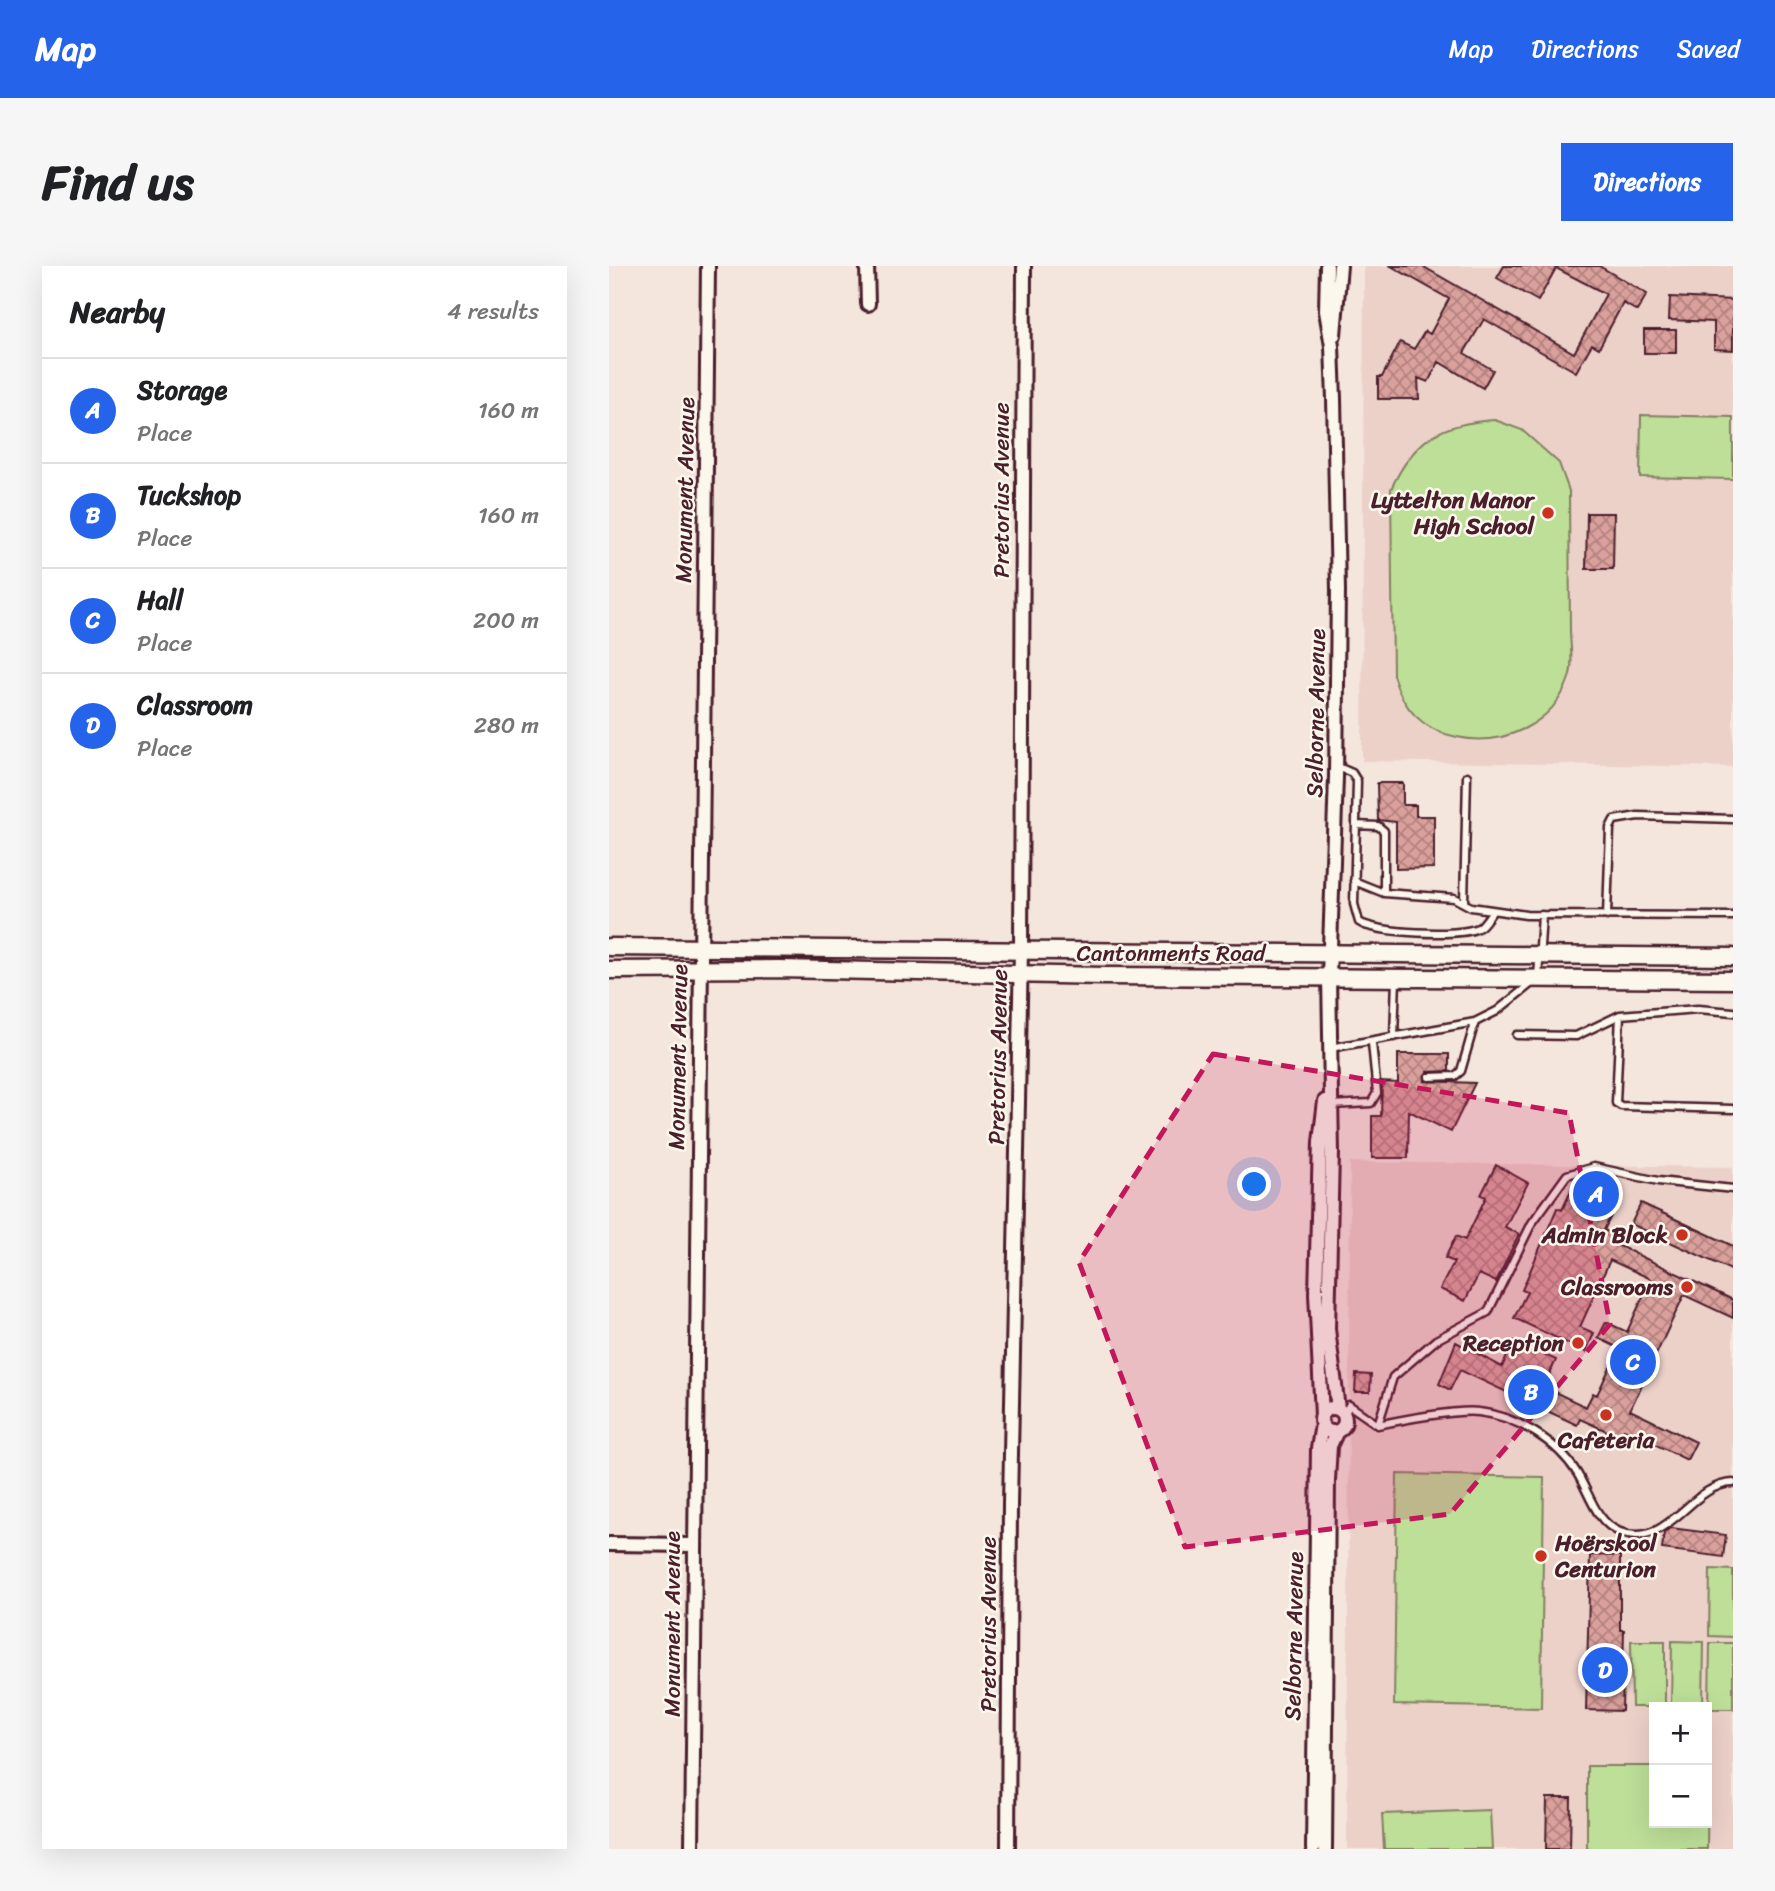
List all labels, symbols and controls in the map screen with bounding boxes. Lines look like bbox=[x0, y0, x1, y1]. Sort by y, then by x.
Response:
text: Map bbox=[35, 20, 96, 78]
text: Map bbox=[1449, 28, 1493, 70]
text: Directions bbox=[1531, 28, 1639, 70]
text: Saved bbox=[1677, 28, 1740, 70]
text: Find us bbox=[42, 139, 194, 226]
button: Directions bbox=[1561, 143, 1733, 221]
text: Nearby bbox=[70, 285, 165, 339]
text: 4 results bbox=[447, 291, 539, 332]
text: Storage bbox=[137, 367, 227, 413]
text: A bbox=[85, 390, 101, 431]
text: 160 m bbox=[478, 390, 539, 431]
street label: Monument Avenue bbox=[663, 397, 707, 583]
street label: Pretorius Avenue bbox=[981, 402, 1022, 578]
text: Place bbox=[137, 413, 192, 454]
text: Tuckshop bbox=[137, 472, 241, 518]
place label: Lyttelton Manor High School bbox=[1371, 480, 1536, 547]
text: B bbox=[86, 495, 100, 536]
text: 160 m bbox=[478, 495, 539, 536]
marker: Lyttelton Manor High School bbox=[1540, 505, 1556, 521]
text: Place bbox=[137, 518, 192, 559]
text: Hall bbox=[137, 577, 183, 623]
text: C bbox=[86, 600, 100, 641]
text: 200 m bbox=[473, 600, 539, 641]
text: Place bbox=[137, 623, 192, 664]
street label: Selborne Avenue bbox=[1294, 628, 1338, 798]
text: Classroom bbox=[137, 682, 253, 728]
text: D bbox=[86, 705, 100, 746]
text: 280 m bbox=[474, 705, 539, 746]
text: Place bbox=[137, 728, 192, 769]
street label: Cantonments Road bbox=[1077, 933, 1267, 974]
street label: Monument Avenue bbox=[656, 964, 700, 1150]
street label: Pretorius Avenue bbox=[976, 969, 1020, 1145]
your location bbox=[1237, 1167, 1271, 1201]
pin: A bbox=[1573, 1168, 1619, 1220]
place label: Admin Block bbox=[1541, 1215, 1668, 1256]
marker: Admin Block bbox=[1674, 1227, 1690, 1243]
place label: Classrooms bbox=[1560, 1267, 1674, 1308]
marker: Classrooms bbox=[1679, 1279, 1695, 1295]
place label: Reception bbox=[1462, 1323, 1565, 1364]
marker: Reception bbox=[1570, 1335, 1586, 1351]
pin: C bbox=[1610, 1336, 1656, 1388]
pin: B bbox=[1508, 1366, 1554, 1418]
marker: Cafeteria bbox=[1598, 1407, 1614, 1423]
place label: Cafeteria bbox=[1557, 1420, 1656, 1461]
place label: Hoërskool Centurion bbox=[1554, 1523, 1658, 1590]
street label: Monument Avenue bbox=[652, 1531, 693, 1717]
street label: Pretorius Avenue bbox=[968, 1536, 1009, 1712]
marker: Hoërskool Centurion bbox=[1533, 1548, 1549, 1564]
street label: Selborne Avenue bbox=[1272, 1551, 1316, 1721]
pin: D bbox=[1582, 1644, 1628, 1696]
map controls bbox=[1649, 1702, 1712, 1828]
button: + bbox=[1649, 1702, 1712, 1765]
button: − bbox=[1649, 1765, 1712, 1828]

